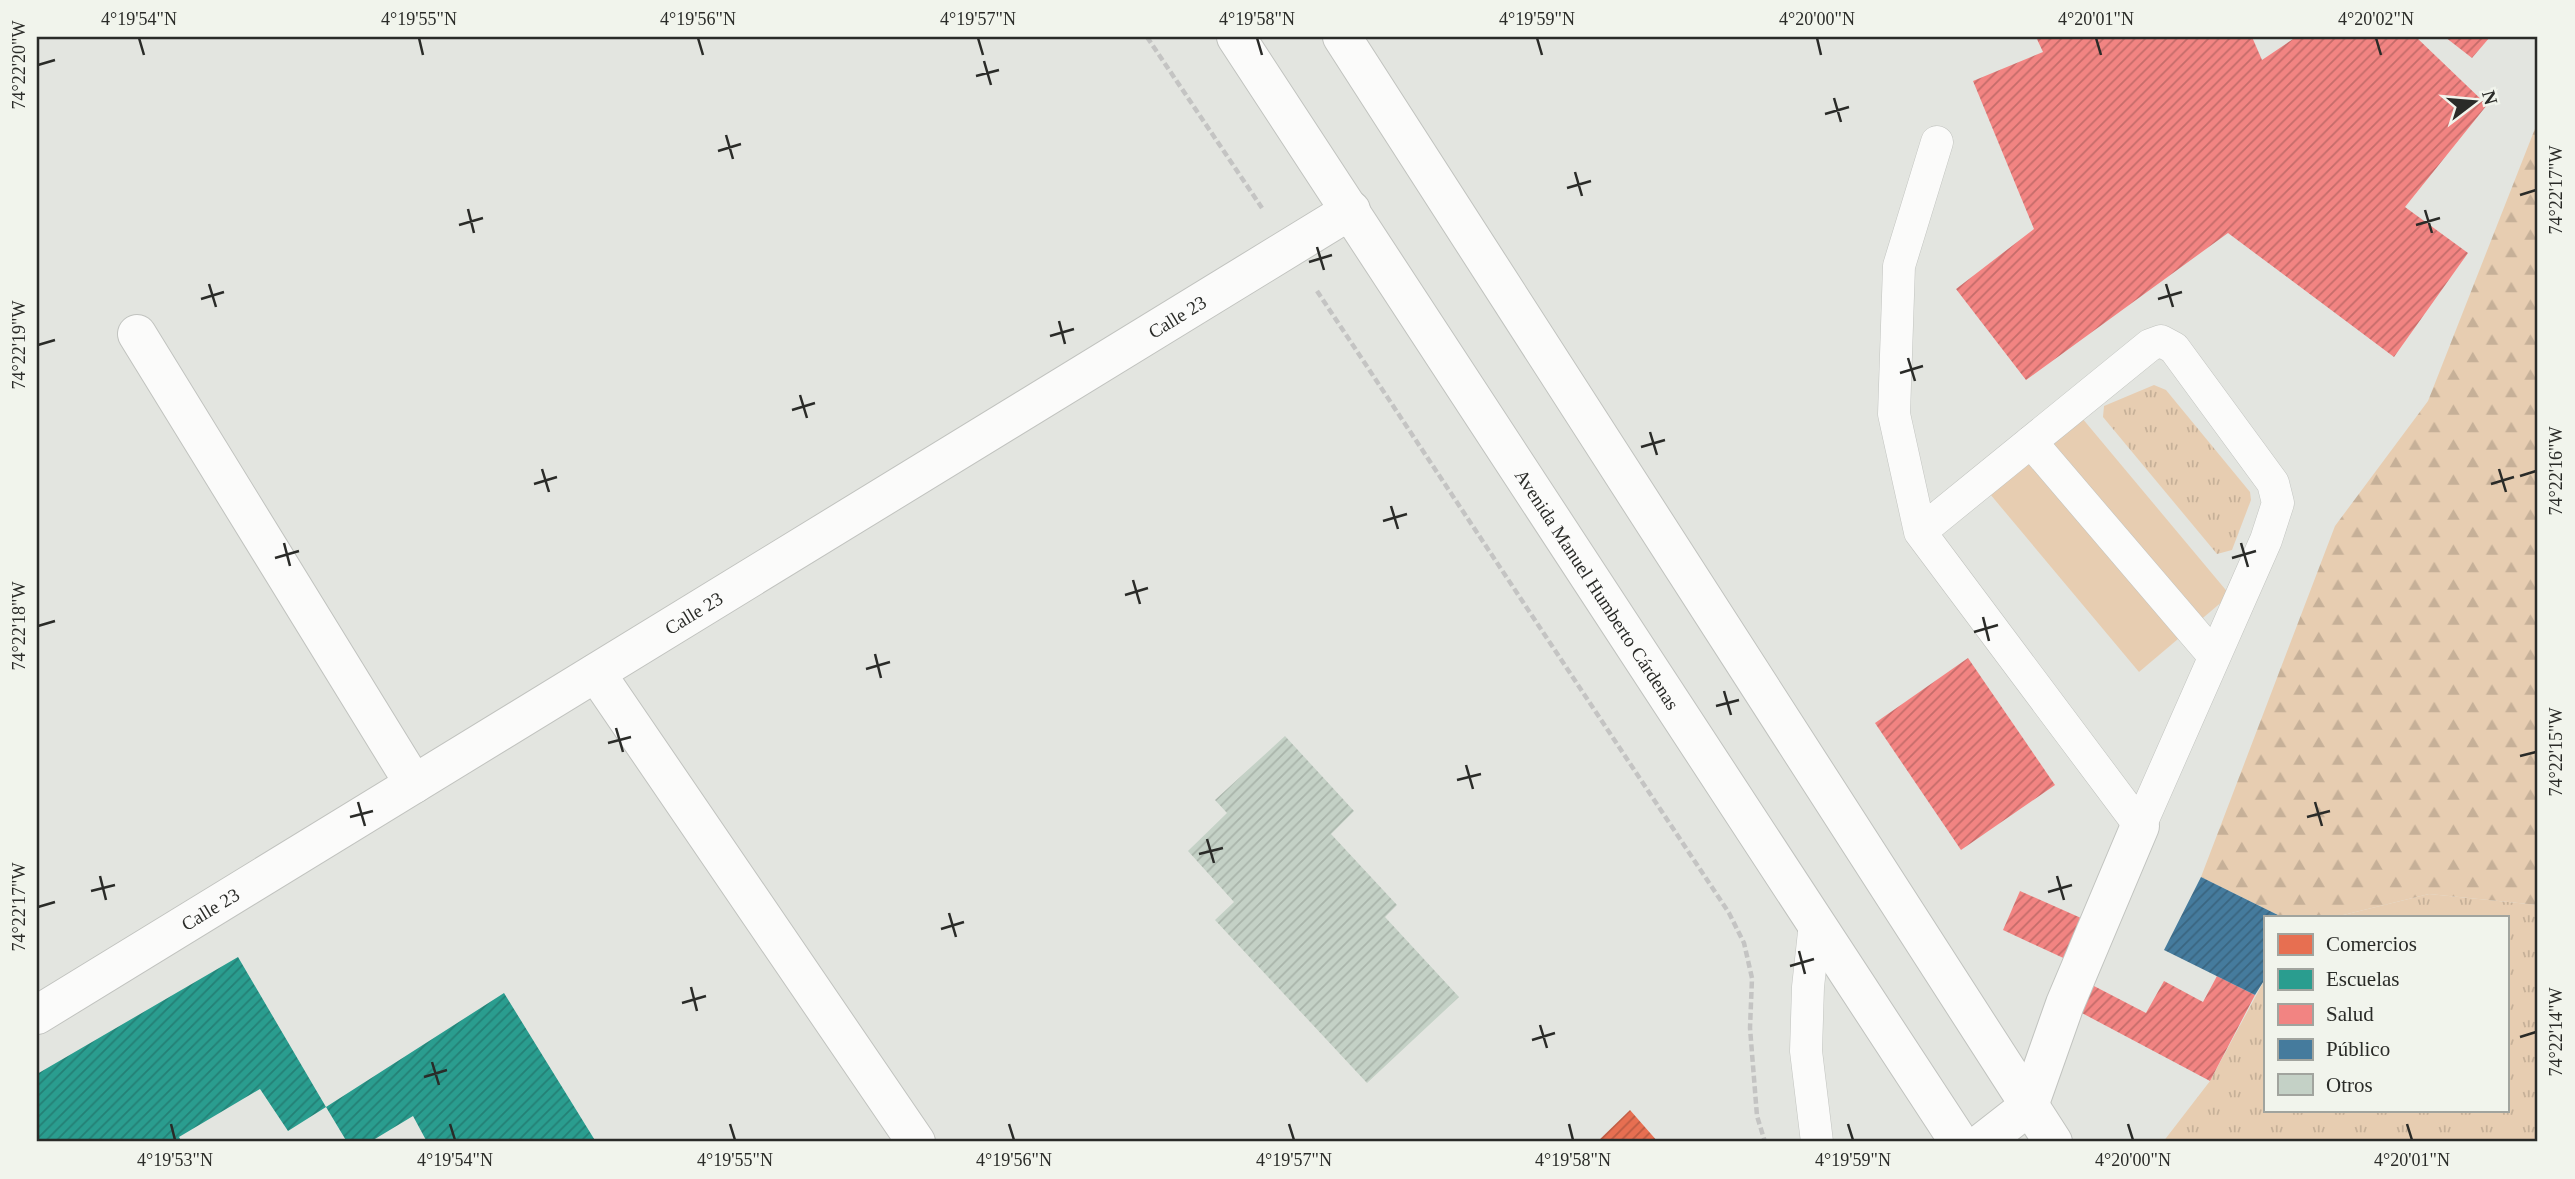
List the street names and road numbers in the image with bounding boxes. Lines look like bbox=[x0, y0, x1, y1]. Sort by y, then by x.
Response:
street label: Calle 23 bbox=[1144, 291, 1210, 342]
street label: Avenida Manuel Humberto Cárdenas bbox=[1511, 465, 1684, 713]
street label: Calle 23 bbox=[661, 587, 726, 638]
street label: Calle 23 bbox=[177, 883, 243, 935]

